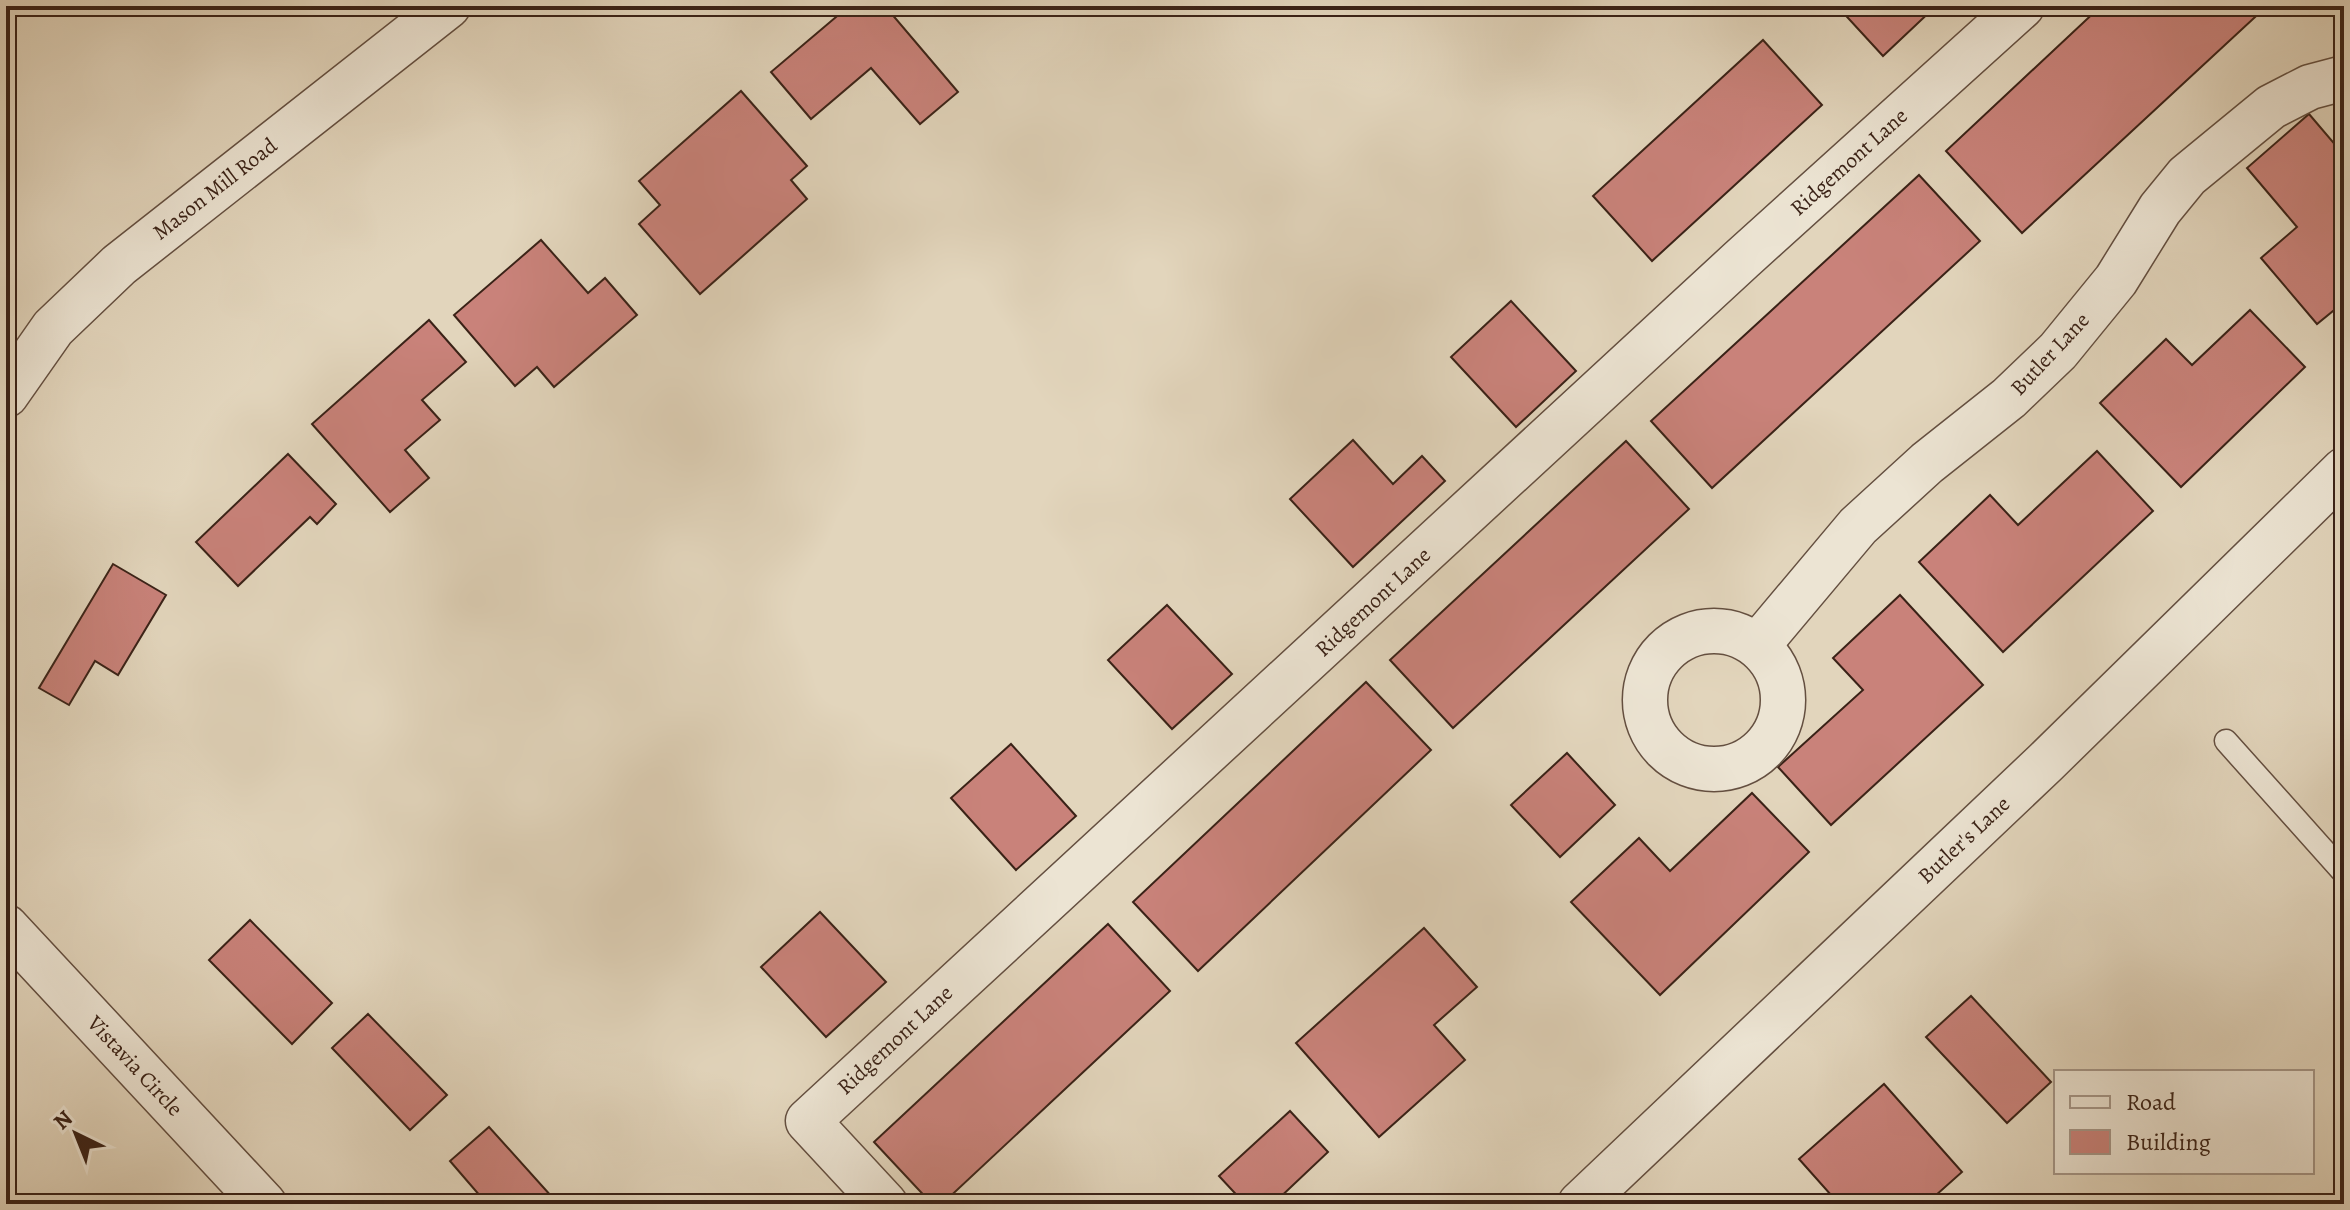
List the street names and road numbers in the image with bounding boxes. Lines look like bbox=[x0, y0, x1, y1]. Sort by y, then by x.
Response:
street label: Ridgemont Lane bbox=[1784, 101, 1914, 223]
street label: Mason Mill Road bbox=[147, 131, 284, 247]
street label: Butler Lane bbox=[2004, 306, 2096, 402]
street label: Ridgemont Lane bbox=[1309, 540, 1437, 664]
street label: Butler's Lane bbox=[1911, 789, 2017, 891]
street label: Ridgemont Lane bbox=[831, 978, 959, 1102]
street label: Vistavia Circle bbox=[80, 1008, 189, 1123]

